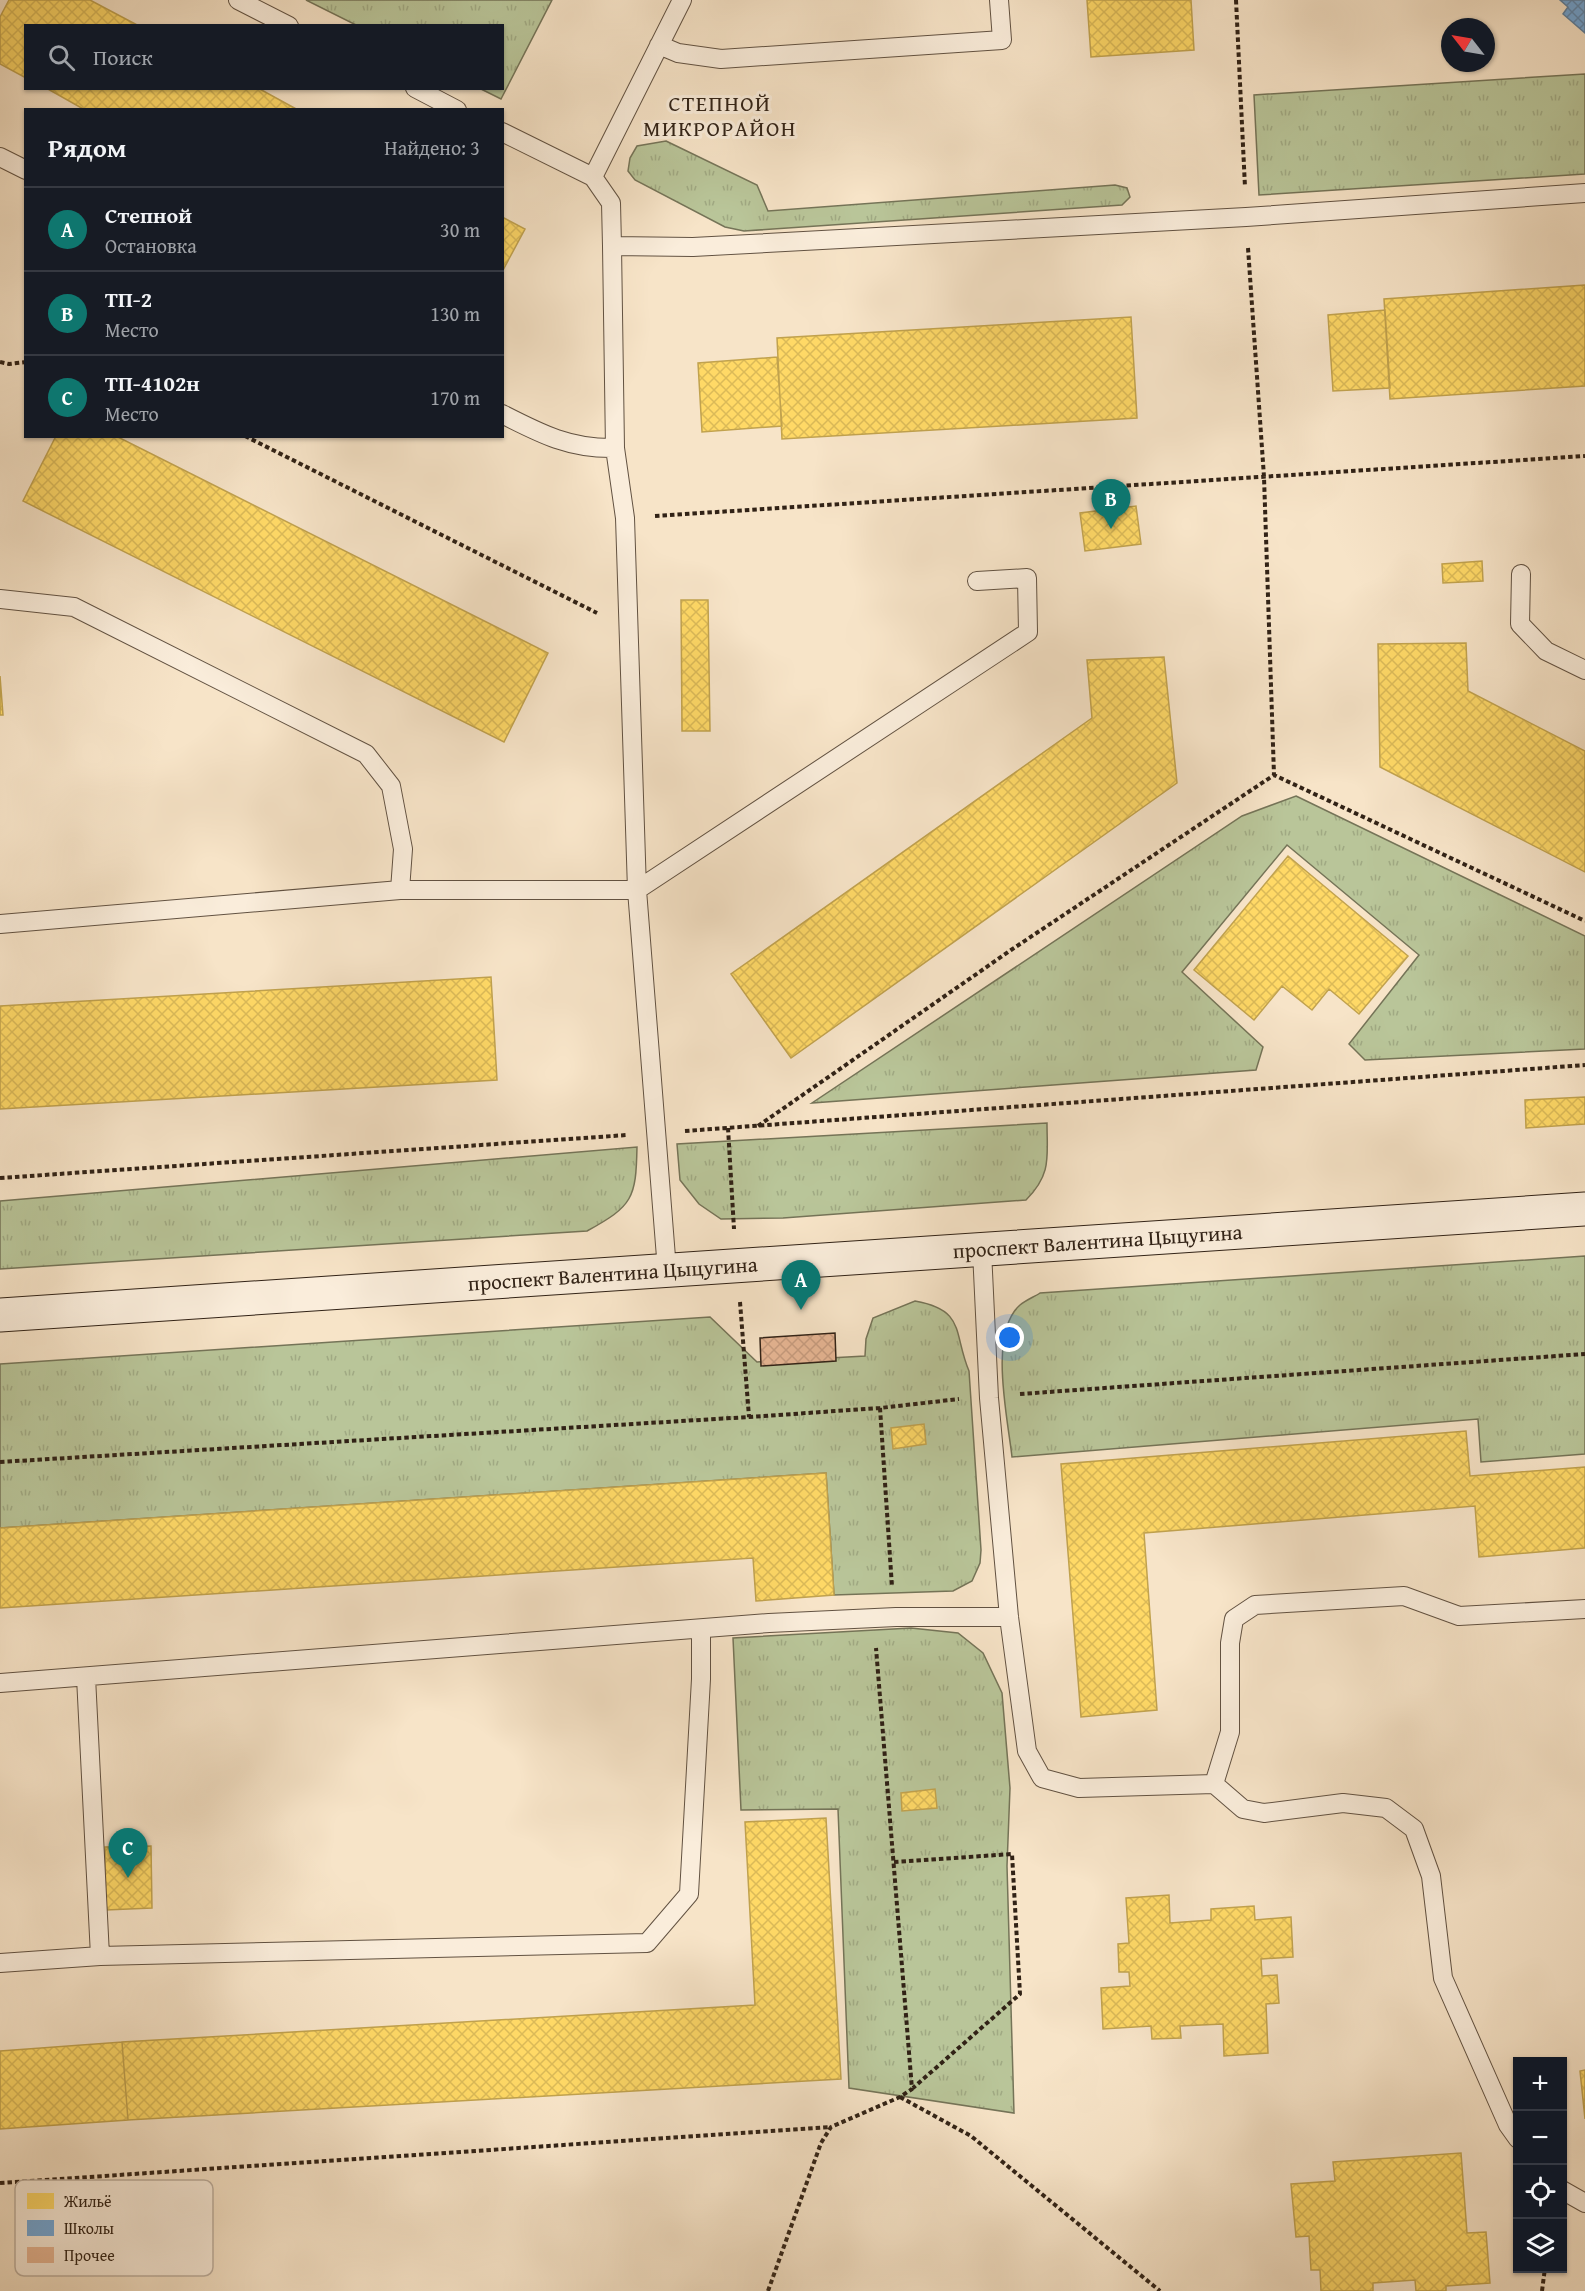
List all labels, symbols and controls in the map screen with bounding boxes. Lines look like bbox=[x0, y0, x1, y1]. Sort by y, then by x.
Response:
north arrow bbox=[1441, 18, 1495, 72]
search box bbox=[24, 24, 504, 90]
icon: search bbox=[45, 41, 78, 74]
text: Поиск bbox=[93, 41, 153, 73]
district label: СТЕПНОЙ МИКРОРАЙОН bbox=[643, 87, 797, 144]
text: Рядом bbox=[48, 128, 126, 167]
text: Найдено: 3 bbox=[384, 133, 480, 162]
text: Степной bbox=[105, 199, 192, 231]
text: A bbox=[61, 215, 74, 244]
text: 30 m bbox=[440, 215, 480, 244]
text: Остановка bbox=[105, 231, 197, 260]
text: ТП-2 bbox=[105, 283, 152, 315]
text: B bbox=[61, 299, 74, 328]
text: 130 m bbox=[430, 299, 480, 328]
text: Место bbox=[105, 315, 159, 344]
text: ТП-4102н bbox=[105, 367, 200, 399]
text: C bbox=[62, 383, 73, 412]
text: 170 m bbox=[430, 383, 480, 412]
text: Место bbox=[105, 399, 159, 428]
pin: B bbox=[1092, 480, 1130, 529]
street label: проспект Валентина Цыцугина bbox=[952, 1216, 1243, 1266]
street label: проспект Валентина Цыцугина bbox=[467, 1248, 758, 1299]
pin: A bbox=[782, 1260, 820, 1310]
your location bbox=[995, 1323, 1024, 1352]
pin: C bbox=[108, 1828, 148, 1878]
map controls bbox=[1513, 2057, 1567, 2273]
button: + bbox=[1513, 2057, 1567, 2111]
button: − bbox=[1513, 2111, 1567, 2165]
button: locate bbox=[1513, 2165, 1567, 2219]
legend bbox=[15, 2180, 213, 2276]
text: Жильё bbox=[63, 2189, 112, 2213]
text: Школы bbox=[64, 2216, 114, 2240]
button: layers bbox=[1513, 2219, 1567, 2273]
text: Прочее bbox=[64, 2243, 115, 2267]

